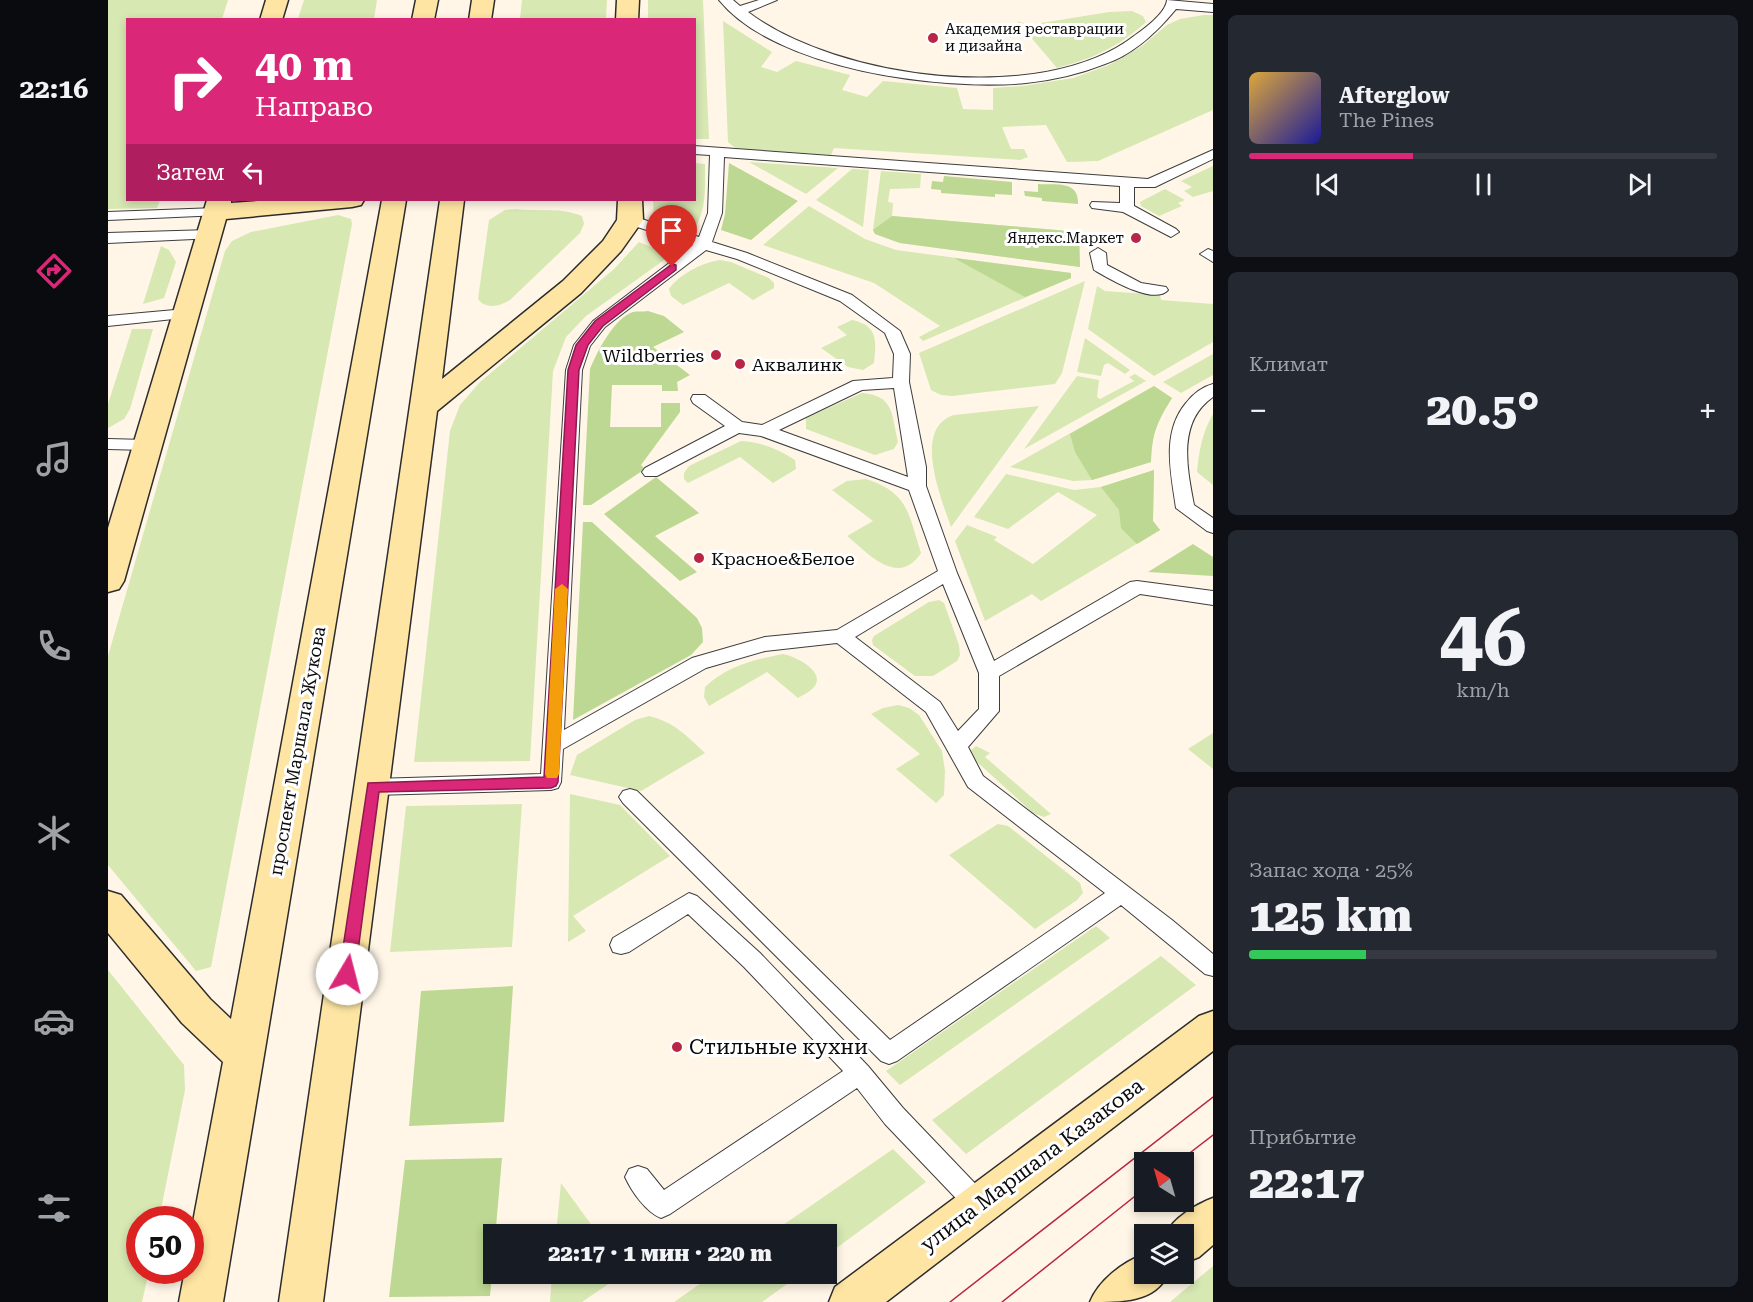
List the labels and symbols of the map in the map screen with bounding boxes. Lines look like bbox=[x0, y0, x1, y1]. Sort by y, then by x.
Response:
place label: Академия реставрации и дизайна bbox=[945, 20, 1124, 55]
marker: Академия реставрации и дизайна bbox=[926, 31, 940, 45]
pin bbox=[646, 205, 697, 267]
place label: Яндекс.Маркет bbox=[1007, 229, 1124, 247]
marker: Яндекс.Маркет bbox=[1129, 231, 1143, 245]
place label: Wildberries bbox=[602, 345, 704, 366]
marker: Wildberries bbox=[709, 348, 723, 362]
place label: Аквалинк bbox=[752, 354, 843, 375]
marker: Аквалинк bbox=[733, 357, 747, 371]
place label: Красное&Белое bbox=[711, 548, 855, 569]
marker: Красное&Белое bbox=[692, 551, 706, 565]
street label: проспект Маршала Жукова bbox=[265, 624, 329, 877]
position arrow bbox=[315, 942, 379, 1006]
place label: Стильные кухни bbox=[689, 1035, 868, 1059]
marker: Стильные кухни bbox=[670, 1040, 684, 1054]
street label: улица Маршала Казакова bbox=[916, 1073, 1149, 1257]
north arrow bbox=[1134, 1152, 1194, 1212]
speed limit sign: 50 bbox=[126, 1206, 204, 1284]

